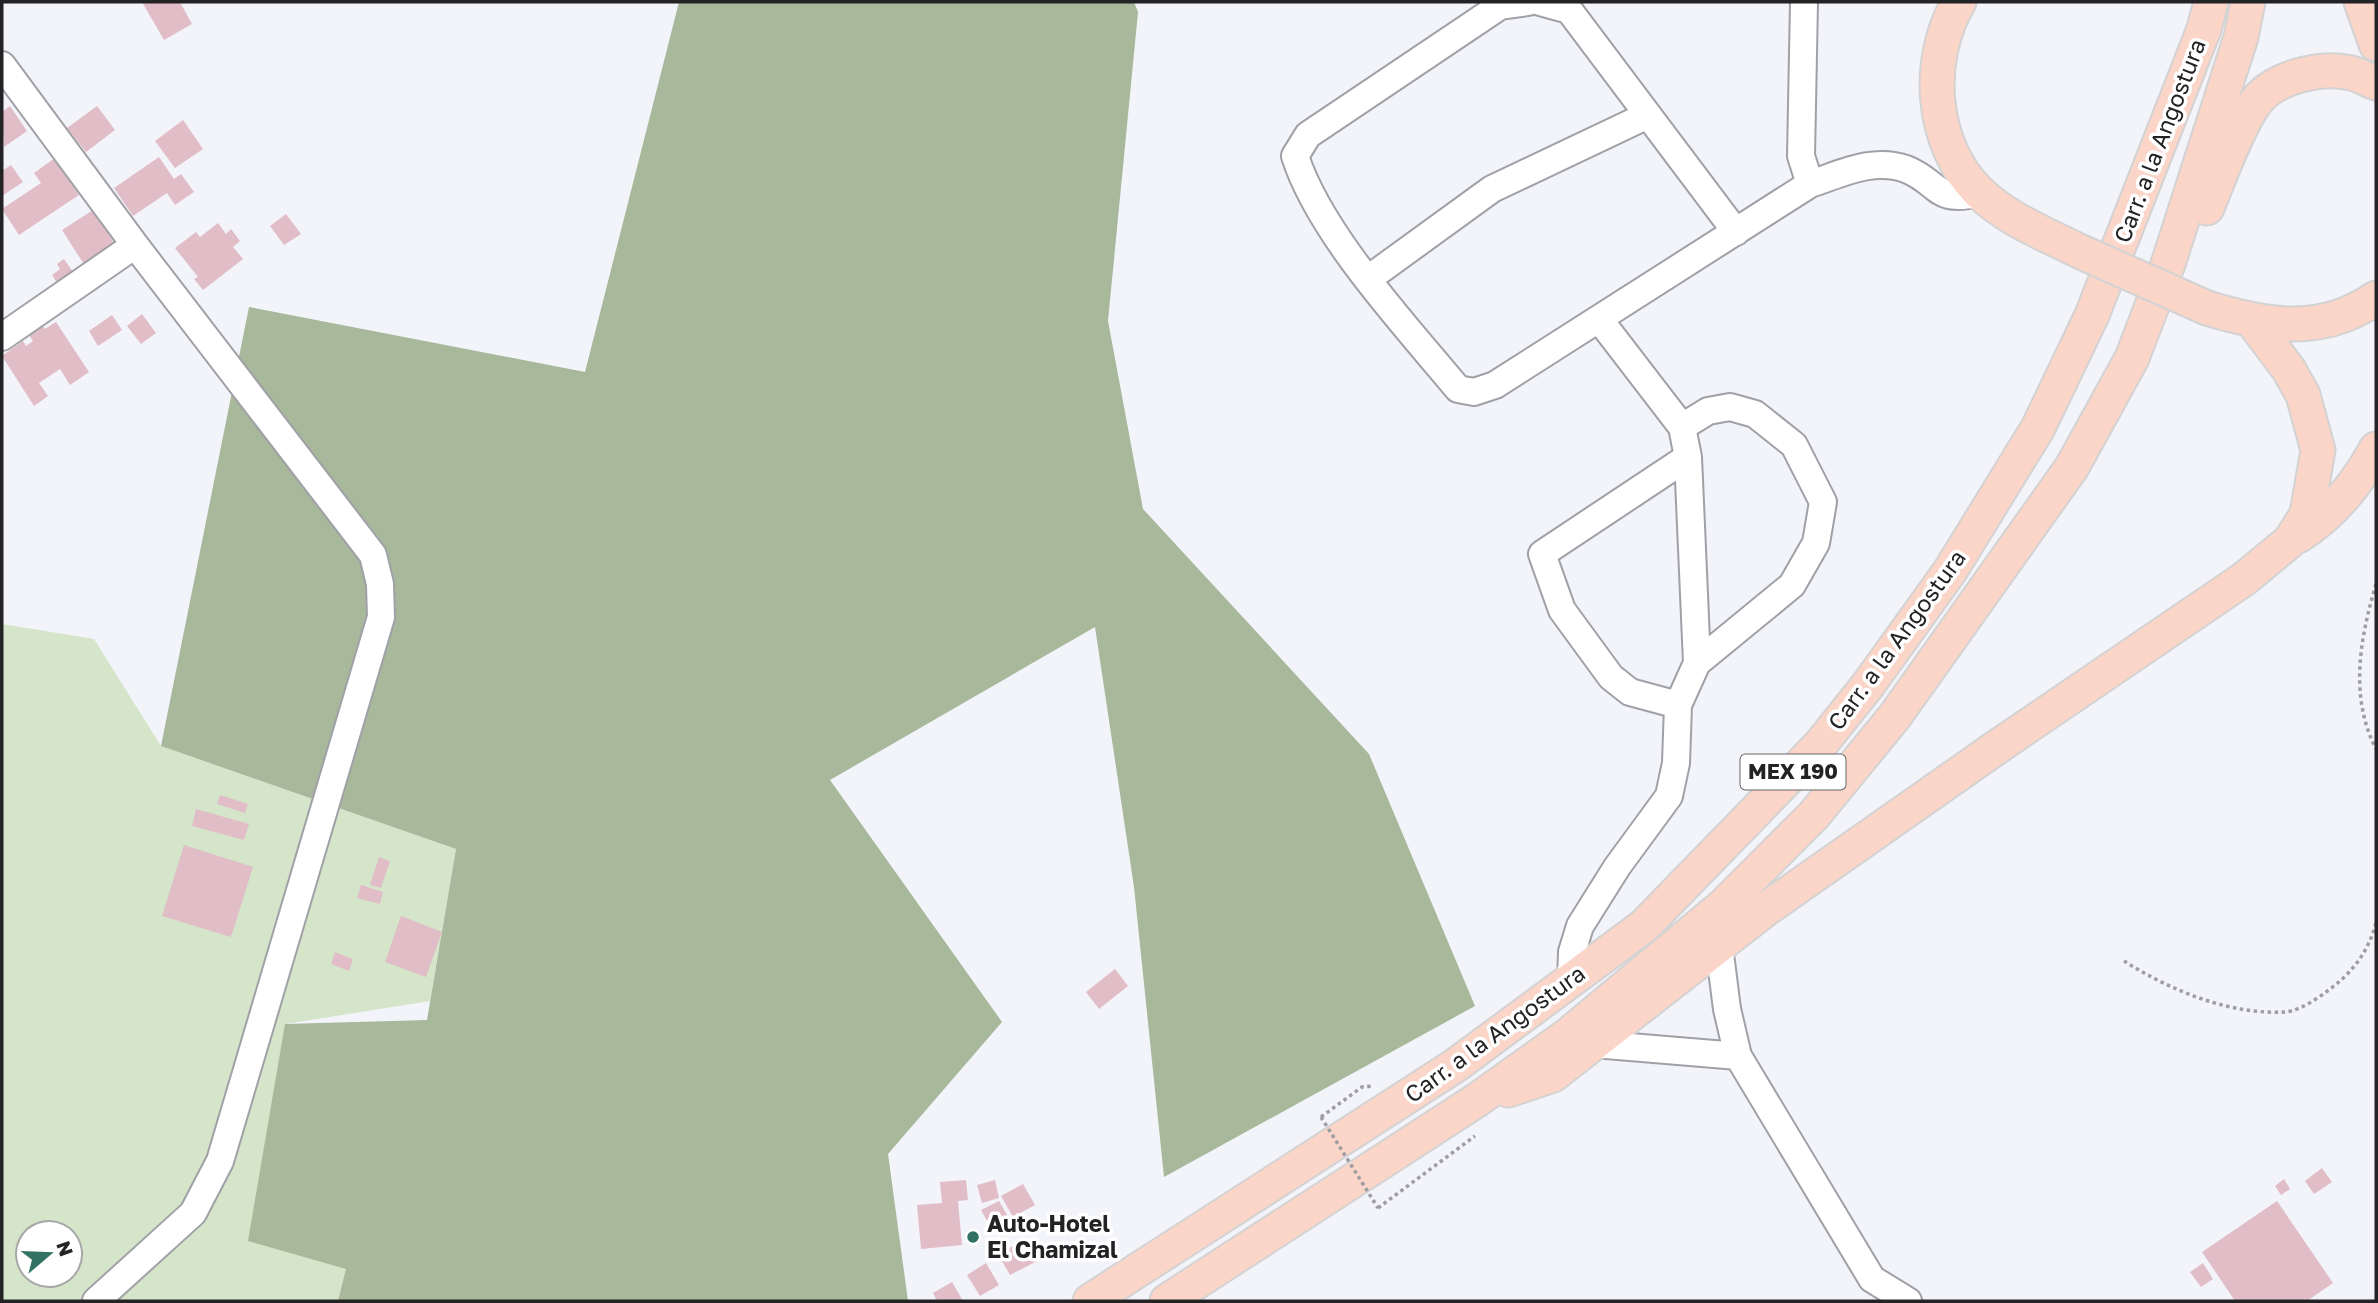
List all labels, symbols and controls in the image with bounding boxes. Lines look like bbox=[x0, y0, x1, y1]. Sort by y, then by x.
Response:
street label: Carr. a la Angostura bbox=[2107, 35, 2211, 246]
street label: Carr. a la Angostura bbox=[1821, 544, 1971, 735]
road number: MEX 190 bbox=[1741, 754, 1846, 790]
street label: Carr. a la Angostura bbox=[1399, 958, 1590, 1108]
place label: Auto-Hotel El Chamizal bbox=[987, 1209, 1118, 1263]
north arrow bbox=[14, 1219, 84, 1289]
marker: Auto-Hotel El Chamizal bbox=[965, 1229, 981, 1245]
text: N bbox=[52, 1238, 79, 1259]

